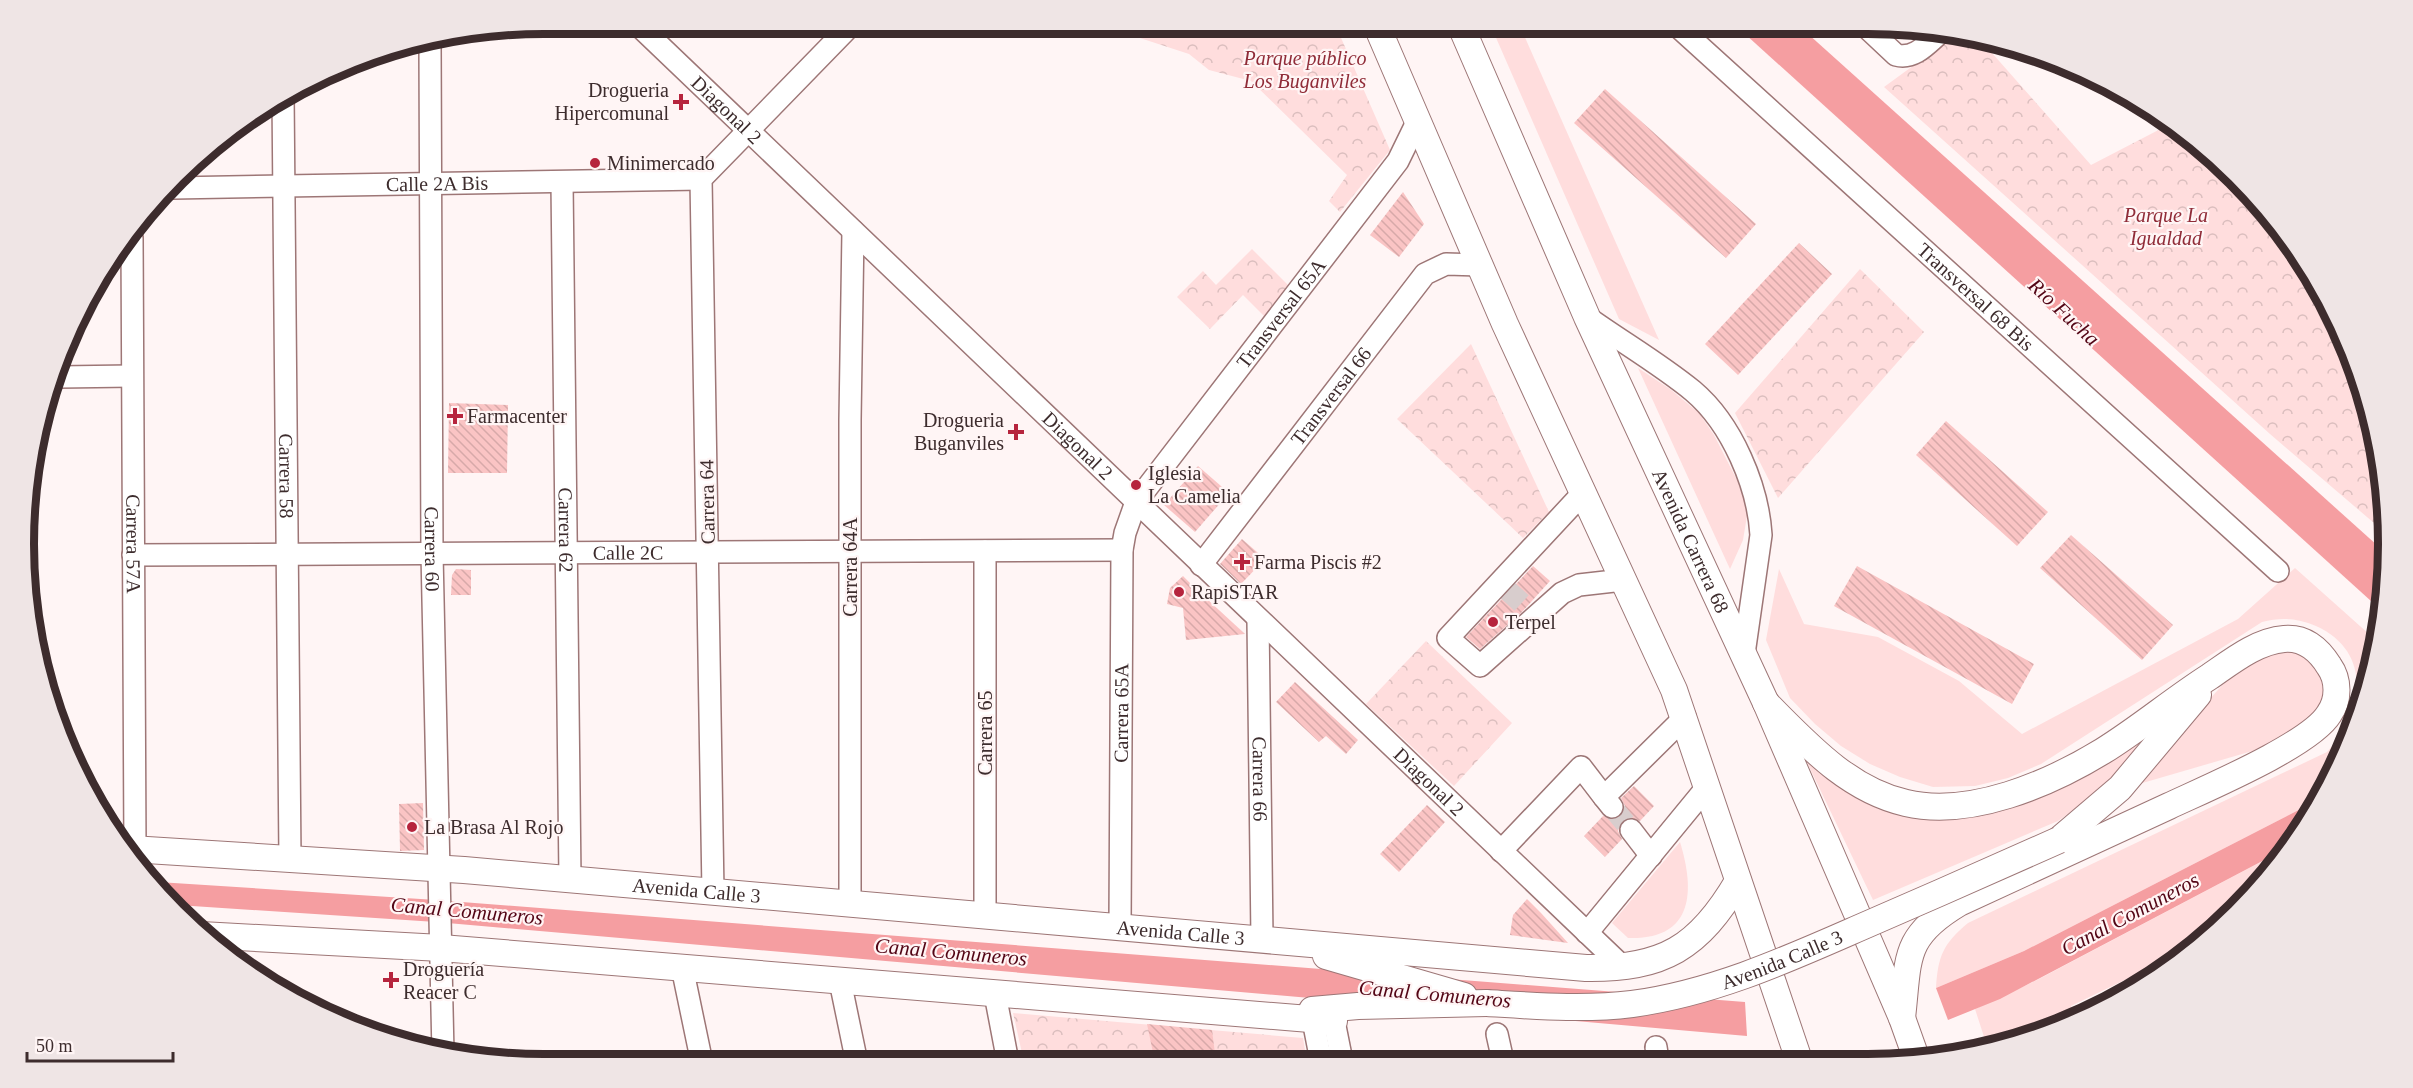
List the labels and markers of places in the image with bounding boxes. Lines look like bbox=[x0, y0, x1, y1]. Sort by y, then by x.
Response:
place label: Drogueria Hipercomunal bbox=[555, 79, 669, 125]
marker: Drogueria Hipercomunal bbox=[674, 95, 688, 109]
place label: Minimercado bbox=[607, 152, 715, 174]
marker: Minimercado bbox=[588, 156, 602, 170]
place label: Farmacenter bbox=[467, 405, 567, 427]
marker: Farmacenter bbox=[448, 409, 462, 423]
place label: Drogueria Buganviles bbox=[914, 409, 1004, 455]
marker: Drogueria Buganviles bbox=[1009, 425, 1023, 439]
place label: Iglesia La Camelia bbox=[1148, 462, 1241, 507]
marker: Iglesia La Camelia bbox=[1129, 478, 1143, 492]
place label: Farma Piscis #2 bbox=[1254, 551, 1382, 573]
marker: Farma Piscis #2 bbox=[1235, 555, 1249, 569]
place label: RapiSTAR bbox=[1191, 581, 1279, 604]
marker: RapiSTAR bbox=[1172, 585, 1186, 599]
place label: Terpel bbox=[1505, 611, 1556, 634]
marker: Terpel bbox=[1486, 615, 1500, 629]
place label: La Brasa Al Rojo bbox=[424, 816, 563, 839]
marker: La Brasa Al Rojo bbox=[405, 820, 419, 834]
place label: Droguería Reacer C bbox=[403, 958, 484, 1003]
marker: Droguería Reacer C bbox=[384, 973, 398, 987]

